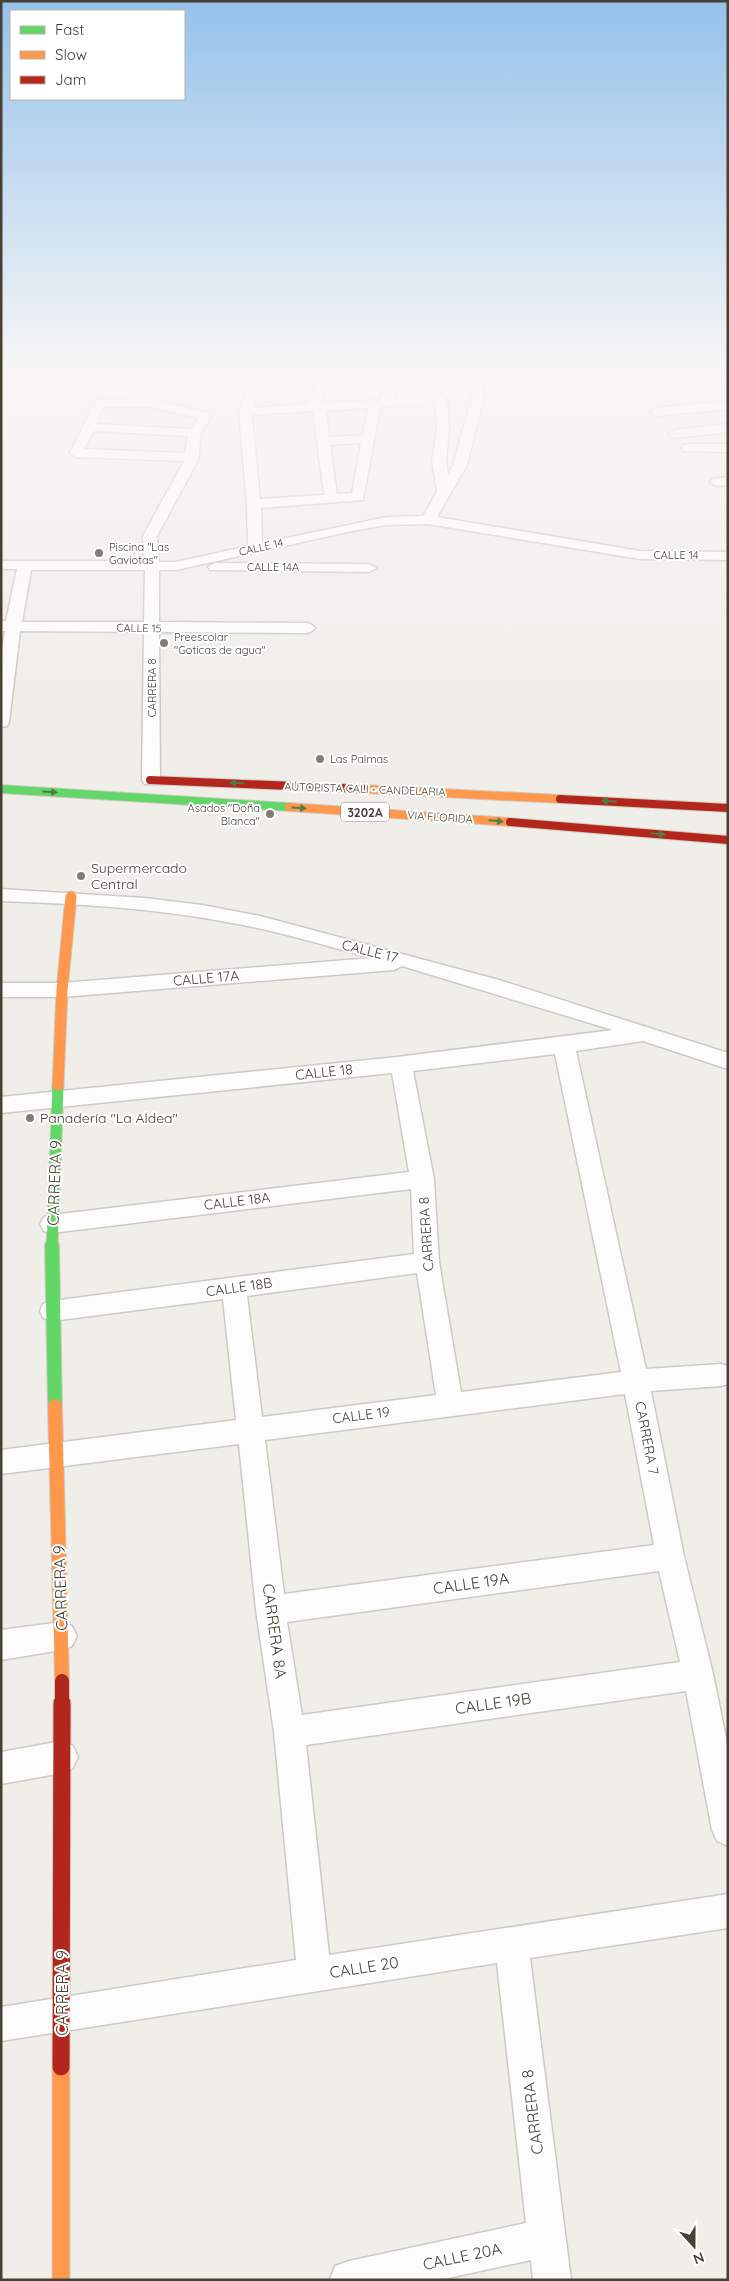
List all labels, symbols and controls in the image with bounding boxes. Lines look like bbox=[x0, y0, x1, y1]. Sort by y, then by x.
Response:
legend bbox=[10, 10, 185, 100]
text: Fast bbox=[55, 20, 84, 39]
text: Slow bbox=[55, 45, 87, 64]
text: Jam bbox=[55, 70, 86, 89]
street label: CALLE 14 bbox=[238, 535, 285, 559]
place label: Piscina "Las Gaviotas" bbox=[109, 540, 169, 567]
marker: Piscina "Las Gaviotas" bbox=[93, 547, 105, 559]
street label: CALLE 14 bbox=[654, 548, 699, 562]
street label: CALLE 14A bbox=[247, 560, 299, 574]
street label: CALLE 15 bbox=[116, 621, 162, 635]
place label: Preescolar "Goticas de agua" bbox=[174, 630, 266, 657]
marker: Preescolar "Goticas de agua" bbox=[158, 637, 170, 649]
street label: CARRERA 8 bbox=[145, 659, 159, 717]
place label: Las Palmas bbox=[330, 752, 388, 766]
marker: Las Palmas bbox=[314, 753, 326, 765]
one-way arrow bbox=[229, 779, 245, 787]
street label: AUTOPISTA CALI - CANDELARIA bbox=[284, 779, 446, 799]
one-way arrow bbox=[42, 788, 58, 796]
one-way arrow bbox=[601, 797, 617, 805]
place label: Asados "Doña Blanca" bbox=[188, 801, 260, 828]
road number: 3202A bbox=[341, 802, 389, 822]
one-way arrow bbox=[292, 804, 308, 812]
marker: Asados "Doña Blanca" bbox=[264, 808, 276, 820]
street label: VIA FLORIDA bbox=[407, 808, 473, 826]
one-way arrow bbox=[489, 817, 505, 825]
one-way arrow bbox=[651, 831, 667, 839]
place label: Supermercado Central bbox=[91, 859, 187, 893]
marker: Supermercado Central bbox=[75, 870, 87, 882]
street label: CALLE 17 bbox=[340, 935, 400, 967]
street label: CALLE 17A bbox=[172, 966, 240, 990]
street label: CALLE 18 bbox=[294, 1060, 354, 1084]
place label: Panadería "La Aldea" bbox=[40, 1109, 178, 1127]
marker: Panadería "La Aldea" bbox=[24, 1112, 36, 1124]
street label: CARRERA 9 bbox=[43, 1140, 65, 1226]
street label: CALLE 18A bbox=[203, 1188, 271, 1214]
street label: CARRERA 8 bbox=[414, 1196, 438, 1272]
street label: CALLE 18B bbox=[205, 1273, 273, 1301]
street label: CARRERA 7 bbox=[631, 1400, 663, 1476]
street label: CALLE 19 bbox=[331, 1403, 391, 1427]
street label: CARRERA 9 bbox=[49, 1545, 71, 1631]
street label: CALLE 19A bbox=[432, 1568, 510, 1598]
street label: CARRERA 8A bbox=[258, 1582, 292, 1680]
street label: CALLE 19B bbox=[454, 1688, 532, 1718]
street label: CARRERA 9 bbox=[52, 1950, 72, 2036]
street label: CALLE 20 bbox=[328, 1952, 400, 1982]
street label: CARRERA 8 bbox=[517, 2068, 547, 2156]
north arrow bbox=[669, 2221, 719, 2271]
street label: CALLE 20A bbox=[421, 2238, 503, 2274]
text: N bbox=[691, 2248, 707, 2268]

